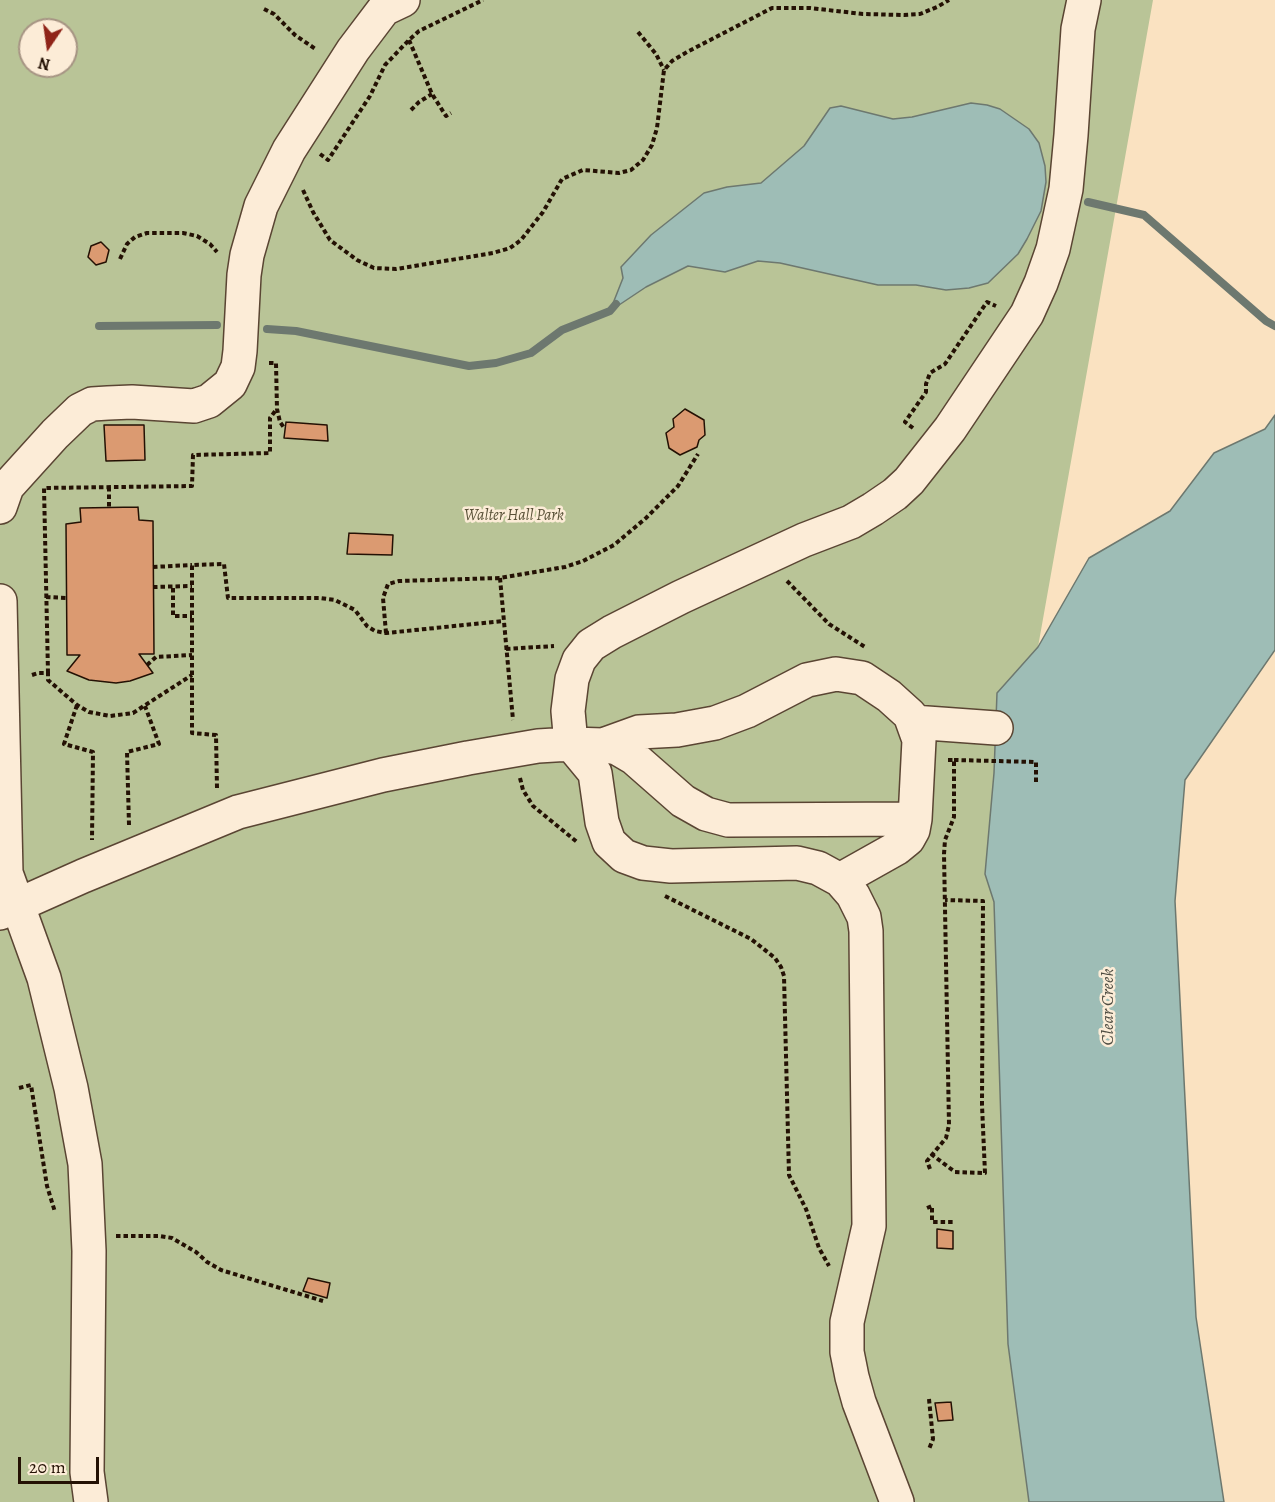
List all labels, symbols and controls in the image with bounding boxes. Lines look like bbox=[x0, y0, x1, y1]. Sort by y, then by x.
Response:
north arrow bbox=[18, 18, 78, 78]
text: N bbox=[36, 52, 53, 76]
park label: Walter Hall Park bbox=[464, 506, 564, 526]
water label: Clear Creek bbox=[1098, 969, 1120, 1045]
scale bar bbox=[21, 1445, 102, 1483]
text: 20 m bbox=[29, 1455, 66, 1479]

